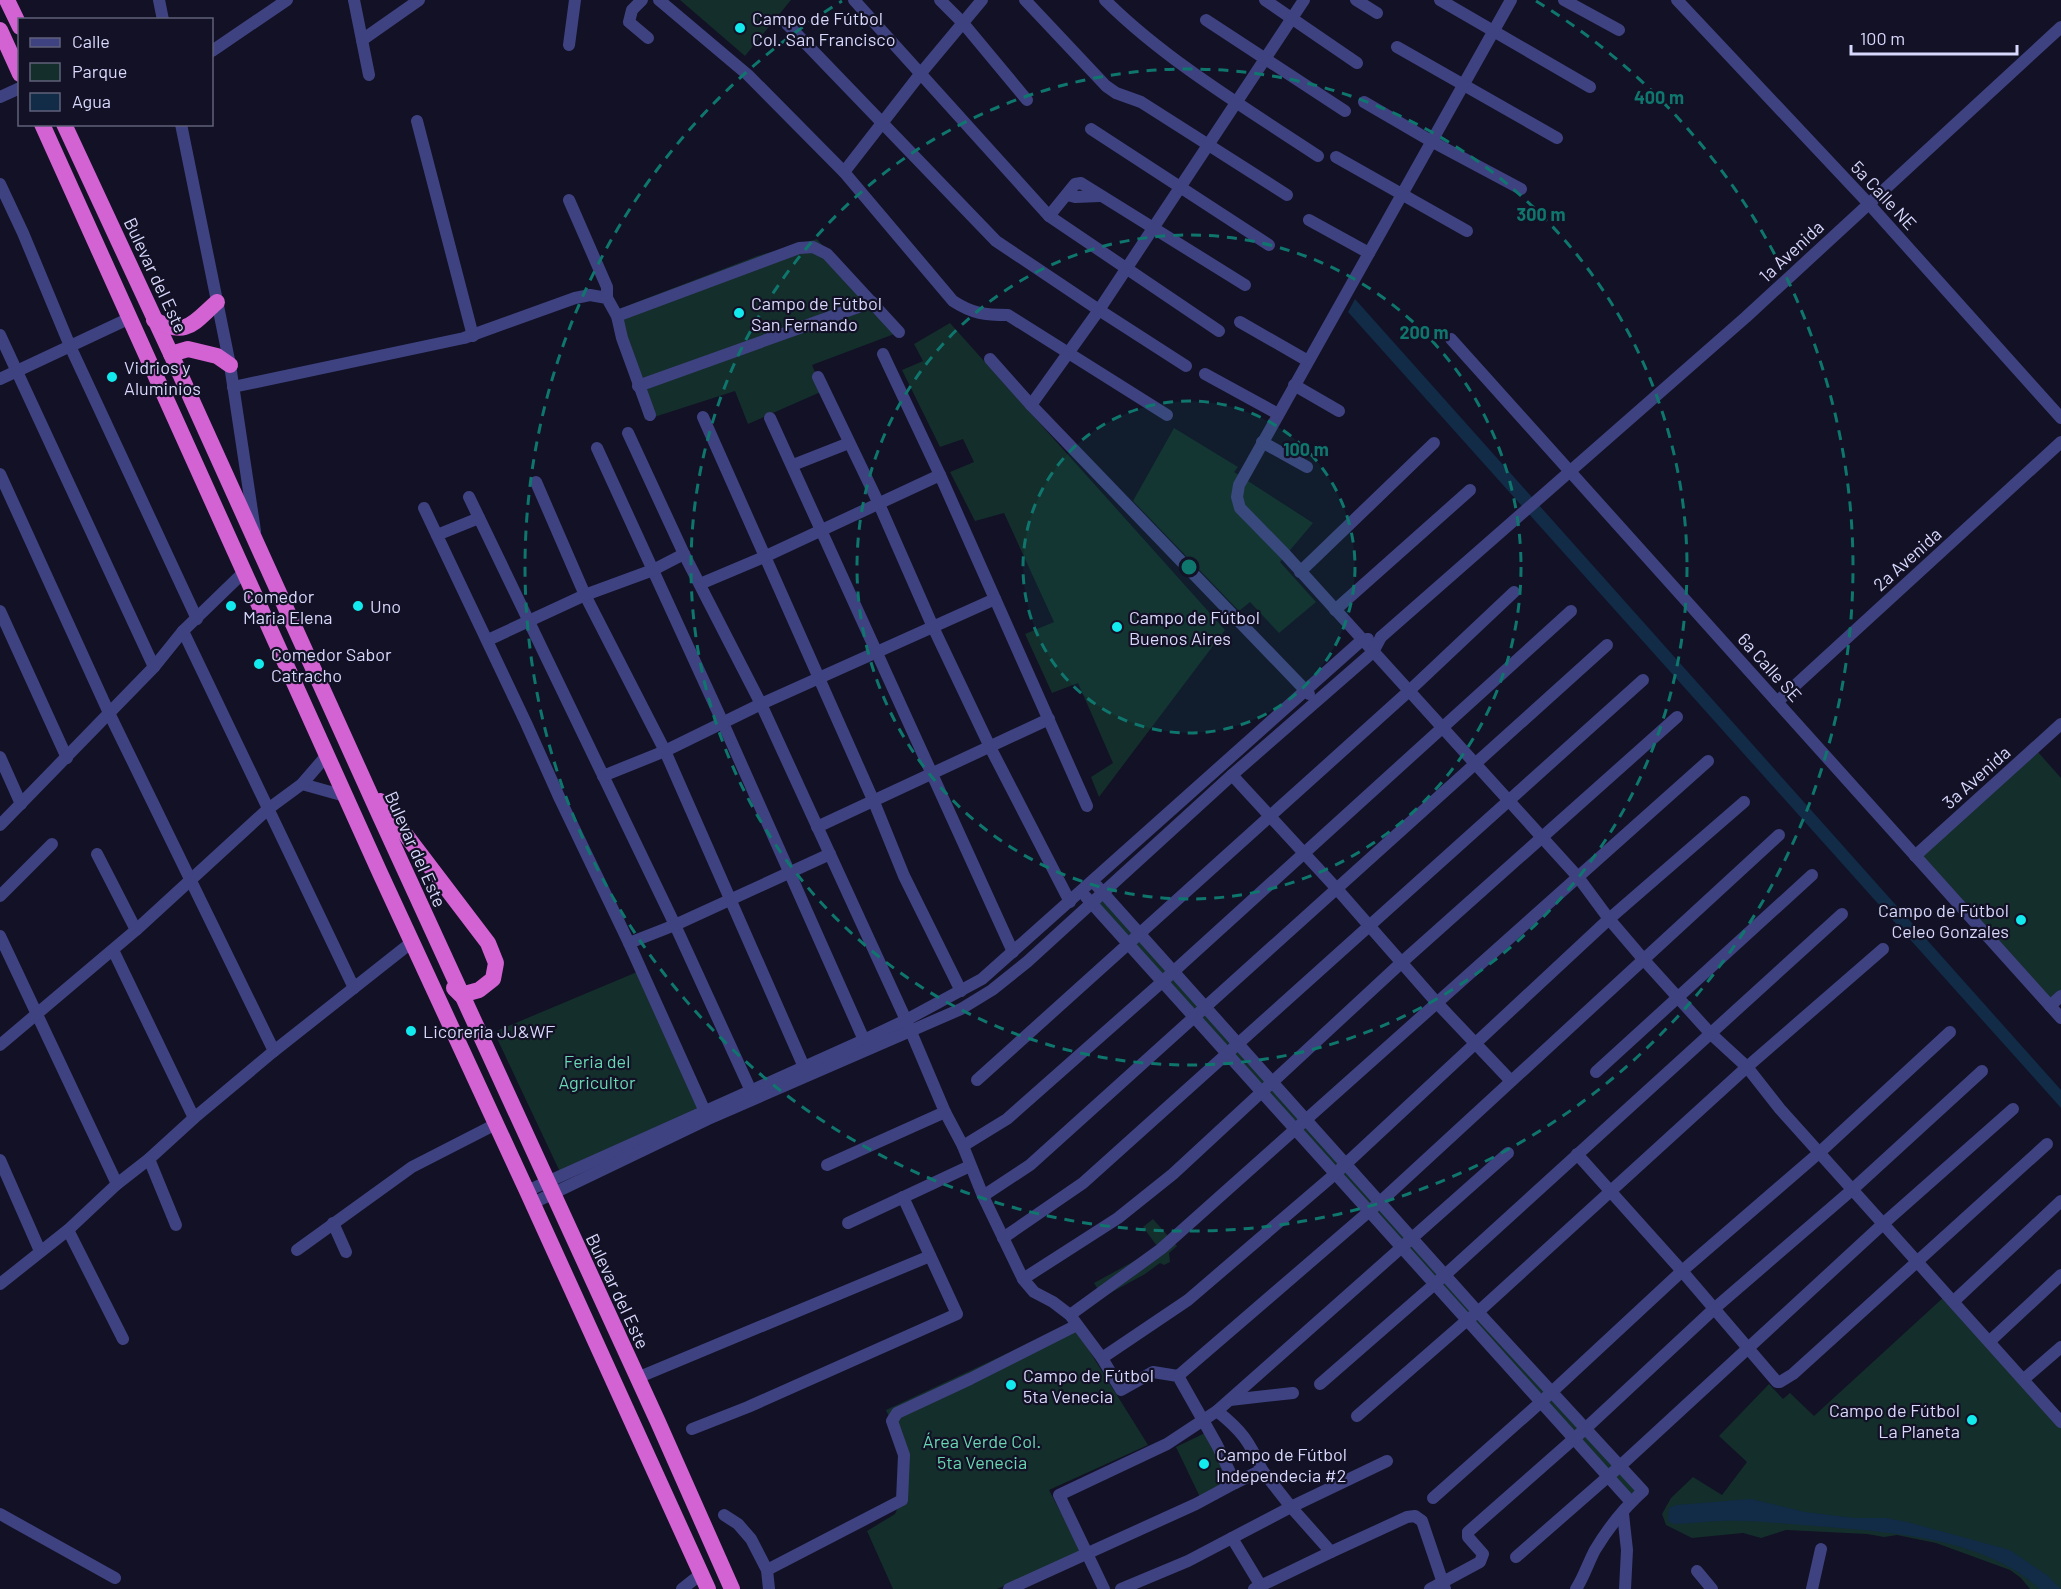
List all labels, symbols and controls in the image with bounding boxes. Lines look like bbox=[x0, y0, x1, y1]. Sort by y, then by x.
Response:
place label: Campo de Fútbol Col. San Francisco bbox=[752, 7, 895, 50]
legend bbox=[18, 18, 213, 126]
scale bar bbox=[1851, 18, 2018, 56]
marker: Campo de Fútbol Col. San Francisco bbox=[733, 21, 747, 35]
text: 100 m bbox=[1860, 27, 1905, 49]
text: Calle bbox=[72, 30, 110, 52]
text: Parque bbox=[72, 60, 127, 82]
text: 400 m bbox=[1634, 86, 1684, 108]
text: Agua bbox=[72, 90, 111, 112]
street label: 5a Calle NE bbox=[1847, 156, 1921, 234]
text: 300 m bbox=[1517, 203, 1565, 225]
street label: Bulevar del Este bbox=[120, 214, 192, 336]
street label: 1a Avenida bbox=[1754, 215, 1828, 287]
place label: Campo de Fútbol San Fernando bbox=[751, 292, 882, 335]
marker: Campo de Fútbol San Fernando bbox=[732, 306, 746, 320]
text: 200 m bbox=[1399, 321, 1449, 343]
place label: Vidrios y Aluminios bbox=[124, 356, 201, 399]
marker: Vidrios y Aluminios bbox=[105, 370, 119, 384]
text: 100 m bbox=[1283, 438, 1329, 460]
street label: 2a Avenida bbox=[1868, 523, 1946, 595]
centre of rings bbox=[1179, 557, 1199, 577]
place label: Comedor Maria Elena bbox=[243, 585, 333, 628]
place label: Uno bbox=[370, 595, 401, 617]
marker: Comedor Maria Elena bbox=[224, 599, 238, 613]
marker: Uno bbox=[351, 599, 365, 613]
place label: Campo de Fútbol Buenos Aires bbox=[1129, 606, 1260, 649]
marker: Campo de Fútbol Buenos Aires bbox=[1110, 620, 1124, 634]
street label: 6a Calle SE bbox=[1733, 628, 1807, 706]
place label: Comedor Sabor Catracho bbox=[271, 643, 392, 686]
marker: Comedor Sabor Catracho bbox=[252, 657, 266, 671]
street label: 3a Avenida bbox=[1938, 741, 2014, 813]
street label: Bulevar del Este bbox=[381, 788, 451, 910]
place label: Campo de Fútbol Celeo Gonzales bbox=[1878, 899, 2009, 942]
marker: Campo de Fútbol Celeo Gonzales bbox=[2014, 913, 2028, 927]
place label: Licoreria JJ&WF bbox=[423, 1020, 555, 1042]
marker: Licoreria JJ&WF bbox=[404, 1024, 418, 1038]
park label: Feria del Agricultor bbox=[558, 1050, 636, 1093]
street label: Bulevar del Este bbox=[582, 1230, 654, 1352]
place label: Campo de Fútbol 5ta Venecia bbox=[1023, 1364, 1154, 1407]
marker: Campo de Fútbol 5ta Venecia bbox=[1004, 1378, 1018, 1392]
place label: Campo de Fútbol La Planeta bbox=[1829, 1399, 1960, 1442]
marker: Campo de Fútbol La Planeta bbox=[1965, 1413, 1979, 1427]
park label: Área Verde Col. 5ta Venecia bbox=[923, 1430, 1041, 1473]
place label: Campo de Fútbol Independecia #2 bbox=[1216, 1443, 1347, 1486]
marker: Campo de Fútbol Independecia #2 bbox=[1197, 1457, 1211, 1471]

